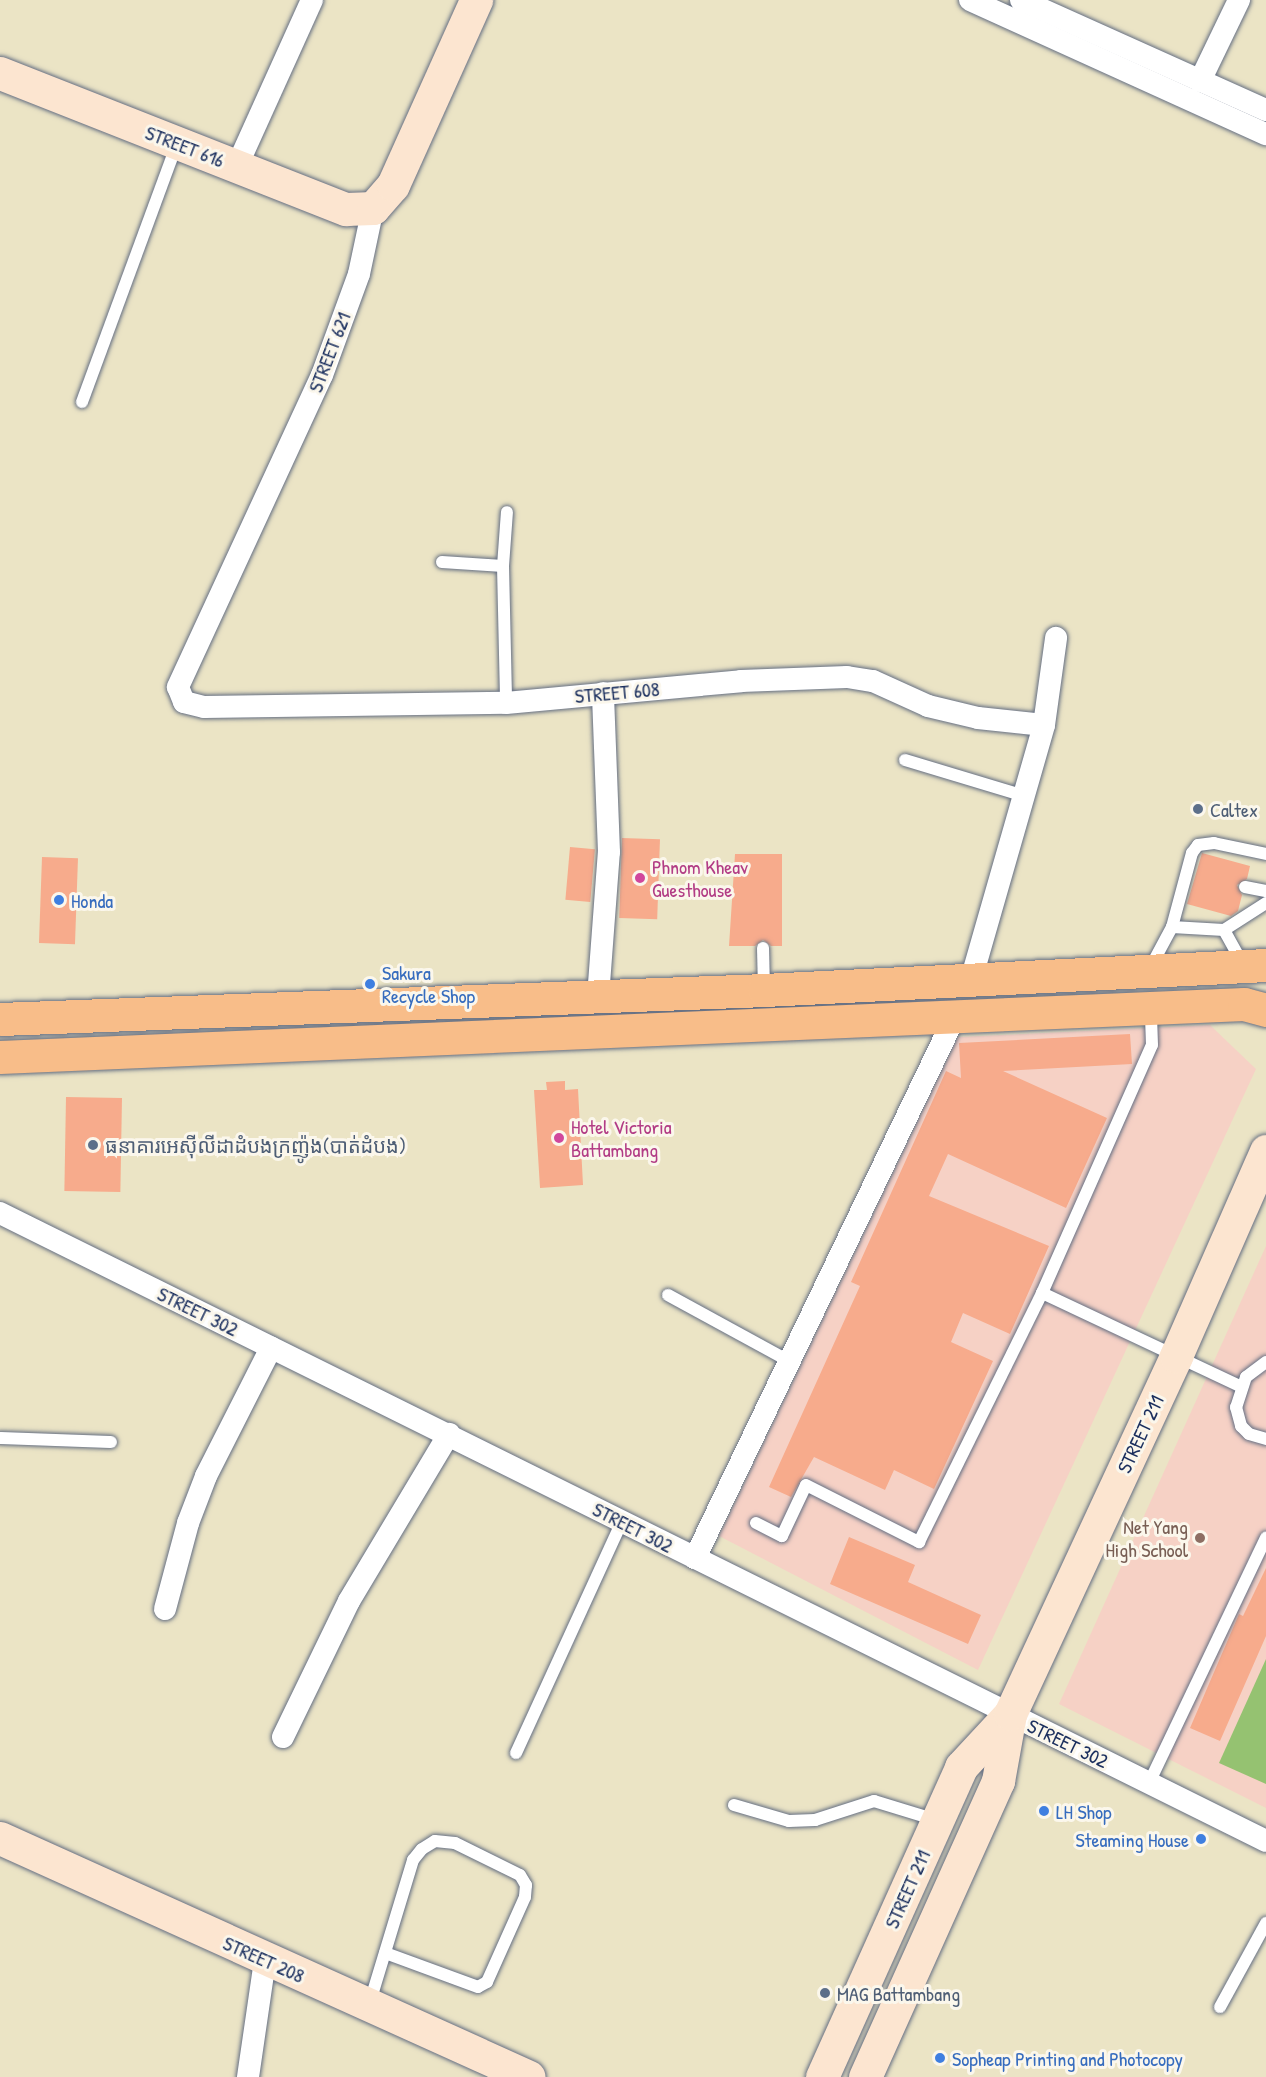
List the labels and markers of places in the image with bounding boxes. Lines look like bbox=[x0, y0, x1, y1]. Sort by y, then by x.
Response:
place label: Caltex bbox=[1210, 797, 1258, 821]
marker: Caltex bbox=[1191, 802, 1205, 816]
place label: Phnom Kheav Guesthouse bbox=[652, 855, 748, 902]
marker: Phnom Kheav Guesthouse bbox=[633, 871, 647, 885]
place label: Honda bbox=[71, 888, 113, 912]
marker: Honda bbox=[52, 893, 66, 907]
place label: Sakura Recycle Shop bbox=[382, 960, 475, 1007]
marker: Sakura Recycle Shop bbox=[363, 977, 377, 991]
place label: Hotel Victoria Battambang bbox=[571, 1114, 672, 1161]
marker: Hotel Victoria Battambang bbox=[552, 1131, 566, 1145]
place label: ធនាគារអេស៊ីលីដាដំបងក្រញ៉ូង(បាត់ដំបង) bbox=[105, 1133, 406, 1157]
marker: ធនាគារអេស៊ីលីដាដំបងក្រញ៉ូង(បាត់ដំបង) bbox=[86, 1138, 100, 1152]
place label: Net Yang High School bbox=[1105, 1514, 1188, 1561]
marker: Net Yang High School bbox=[1193, 1531, 1207, 1545]
place label: LH Shop bbox=[1056, 1799, 1112, 1823]
marker: LH Shop bbox=[1037, 1804, 1051, 1818]
place label: Steaming House bbox=[1075, 1827, 1189, 1851]
marker: Steaming House bbox=[1194, 1832, 1208, 1846]
place label: MAG Battambang bbox=[837, 1981, 960, 2005]
marker: MAG Battambang bbox=[818, 1986, 832, 2000]
place label: Sopheap Printing and Photocopy bbox=[952, 2046, 1183, 2070]
marker: Sopheap Printing and Photocopy bbox=[933, 2051, 947, 2065]

